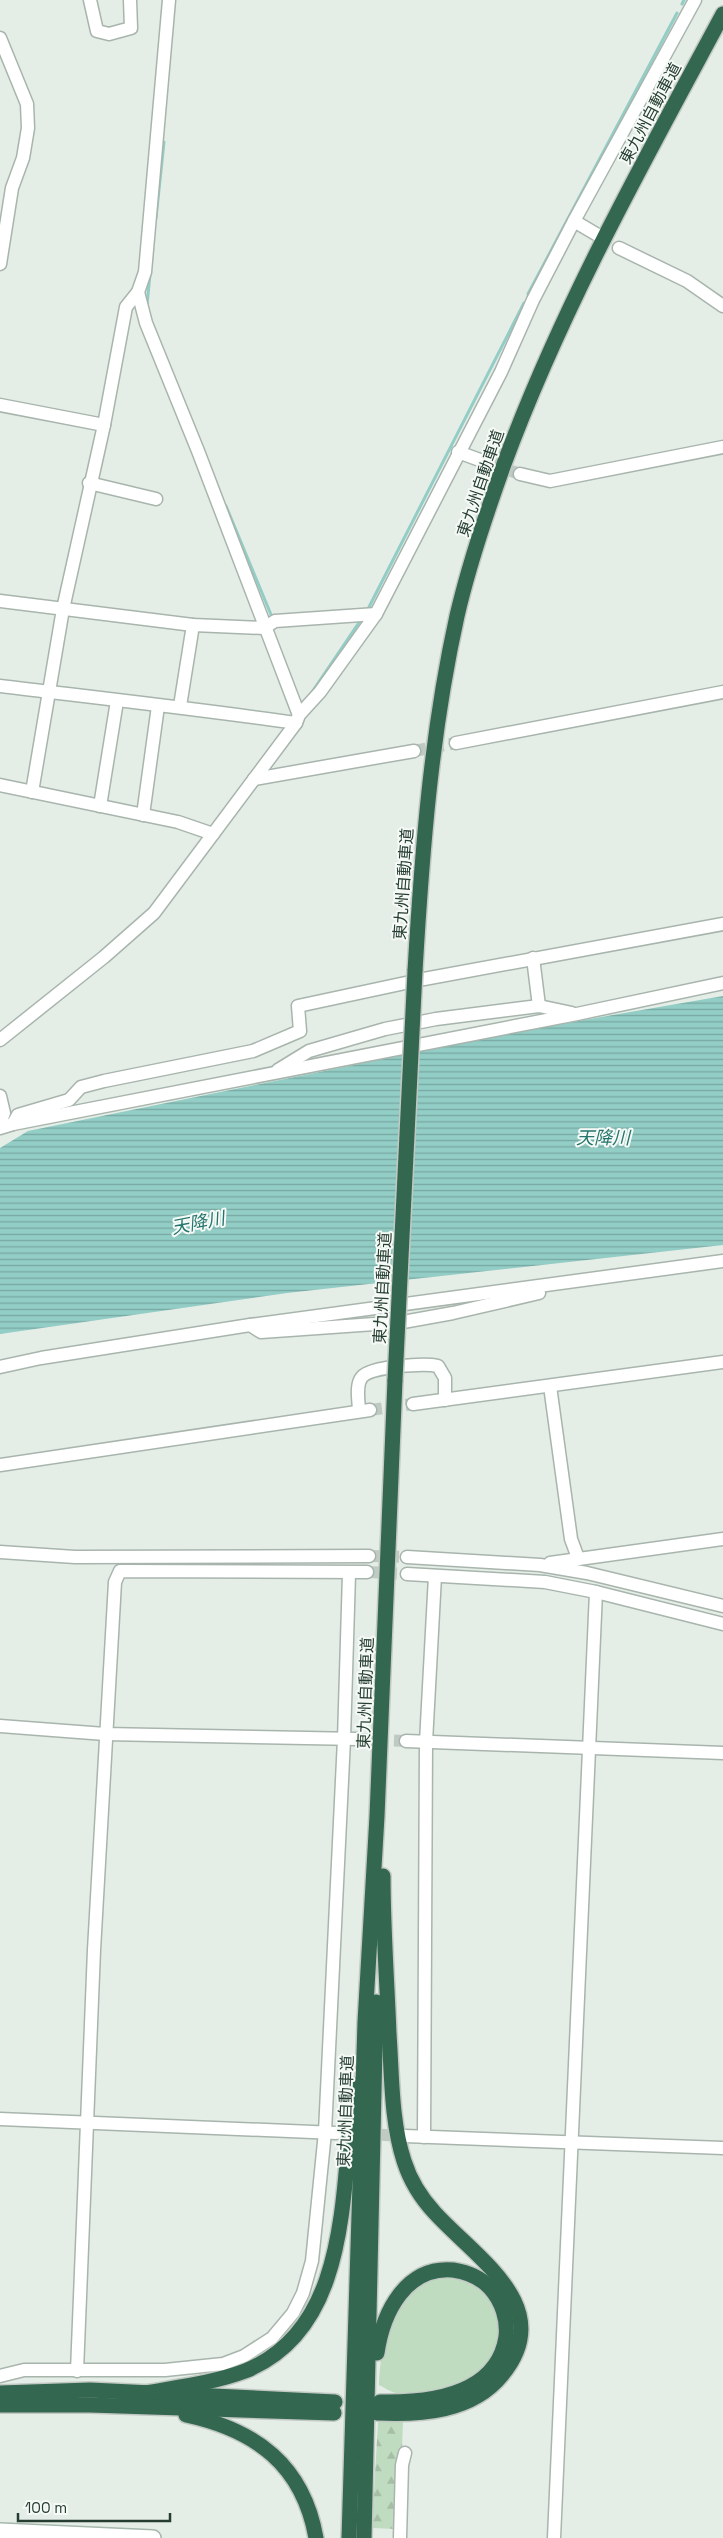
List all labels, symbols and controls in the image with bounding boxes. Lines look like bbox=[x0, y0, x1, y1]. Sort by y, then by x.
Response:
street label: 東九州自動車道 bbox=[615, 59, 686, 168]
street label: 東九州自動車道 bbox=[452, 427, 509, 540]
street label: 東九州自動車道 bbox=[389, 827, 418, 941]
water label: 天降川 bbox=[576, 1126, 632, 1149]
water label: 天降川 bbox=[169, 1206, 229, 1239]
street label: 東九州自動車道 bbox=[369, 1232, 396, 1345]
street label: 東九州自動車道 bbox=[353, 1637, 378, 1749]
street label: 東九州自動車道 bbox=[333, 2055, 358, 2167]
scale bar bbox=[18, 2490, 170, 2522]
text: 100 m bbox=[25, 2498, 67, 2517]

